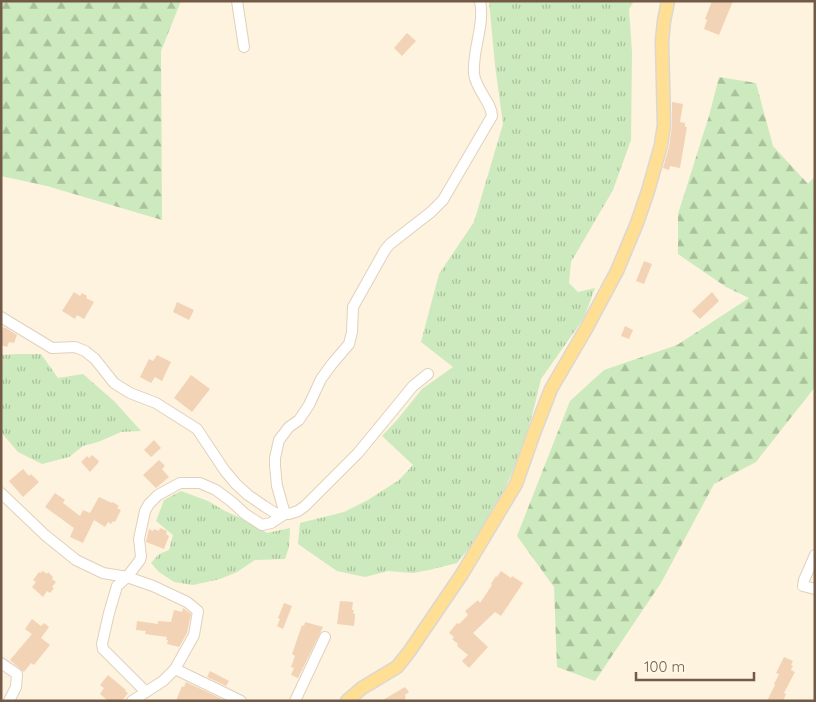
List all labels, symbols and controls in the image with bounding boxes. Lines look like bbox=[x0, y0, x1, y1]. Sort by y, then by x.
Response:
scale bar bbox=[636, 650, 754, 682]
text: 100 m bbox=[644, 657, 685, 676]

